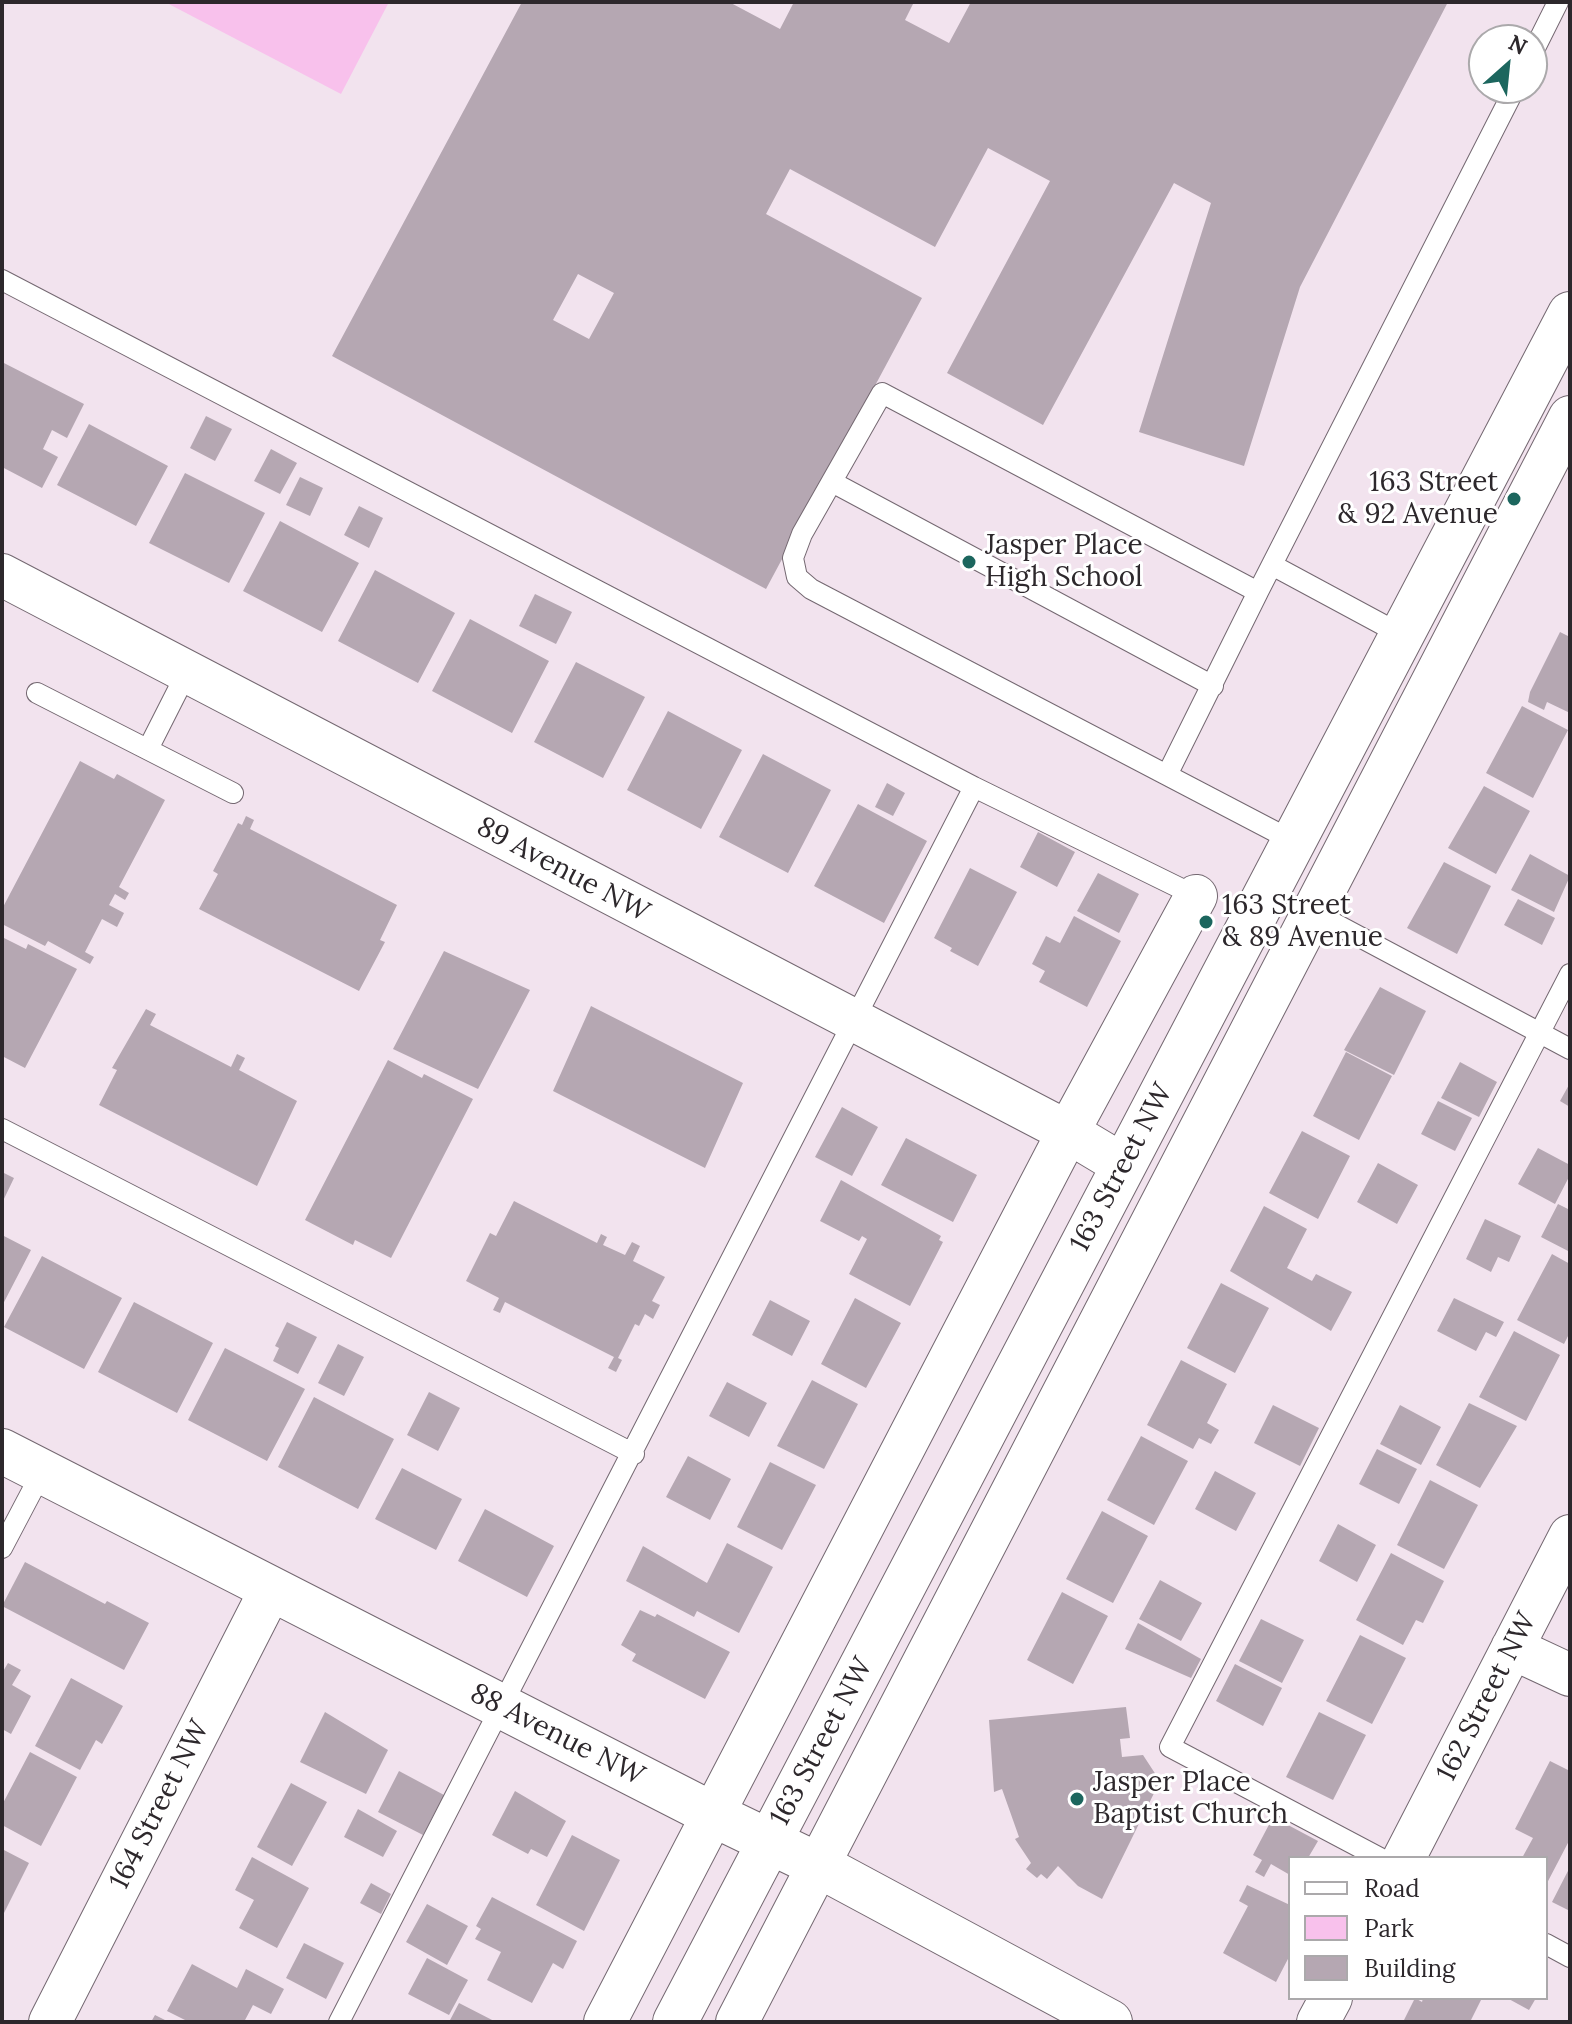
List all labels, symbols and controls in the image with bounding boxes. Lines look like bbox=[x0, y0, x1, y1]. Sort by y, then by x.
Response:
north arrow bbox=[1468, 24, 1548, 104]
text: N bbox=[1504, 28, 1532, 61]
place label: 163 Street & 92 Avenue bbox=[1338, 466, 1498, 532]
marker: 163 Street & 92 Avenue bbox=[1505, 490, 1523, 508]
place label: Jasper Place High School bbox=[985, 529, 1143, 595]
marker: Jasper Place High School bbox=[960, 553, 978, 571]
street label: 89 Avenue NW bbox=[471, 810, 655, 930]
place label: 163 Street & 89 Avenue bbox=[1222, 889, 1383, 955]
marker: 163 Street & 89 Avenue bbox=[1197, 913, 1215, 931]
street label: 163 Street NW bbox=[1064, 1078, 1180, 1258]
street label: 162 Street NW bbox=[1430, 1607, 1544, 1787]
street label: 163 Street NW bbox=[764, 1652, 880, 1832]
street label: 88 Avenue NW bbox=[465, 1677, 649, 1793]
street label: 164 Street NW bbox=[103, 1715, 217, 1895]
place label: Jasper Place Baptist Church bbox=[1093, 1766, 1288, 1832]
marker: Jasper Place Baptist Church bbox=[1068, 1790, 1086, 1808]
legend bbox=[1288, 1856, 1548, 2000]
text: Road bbox=[1364, 1873, 1420, 1904]
text: Park bbox=[1364, 1913, 1414, 1944]
text: Building bbox=[1364, 1953, 1455, 1984]

